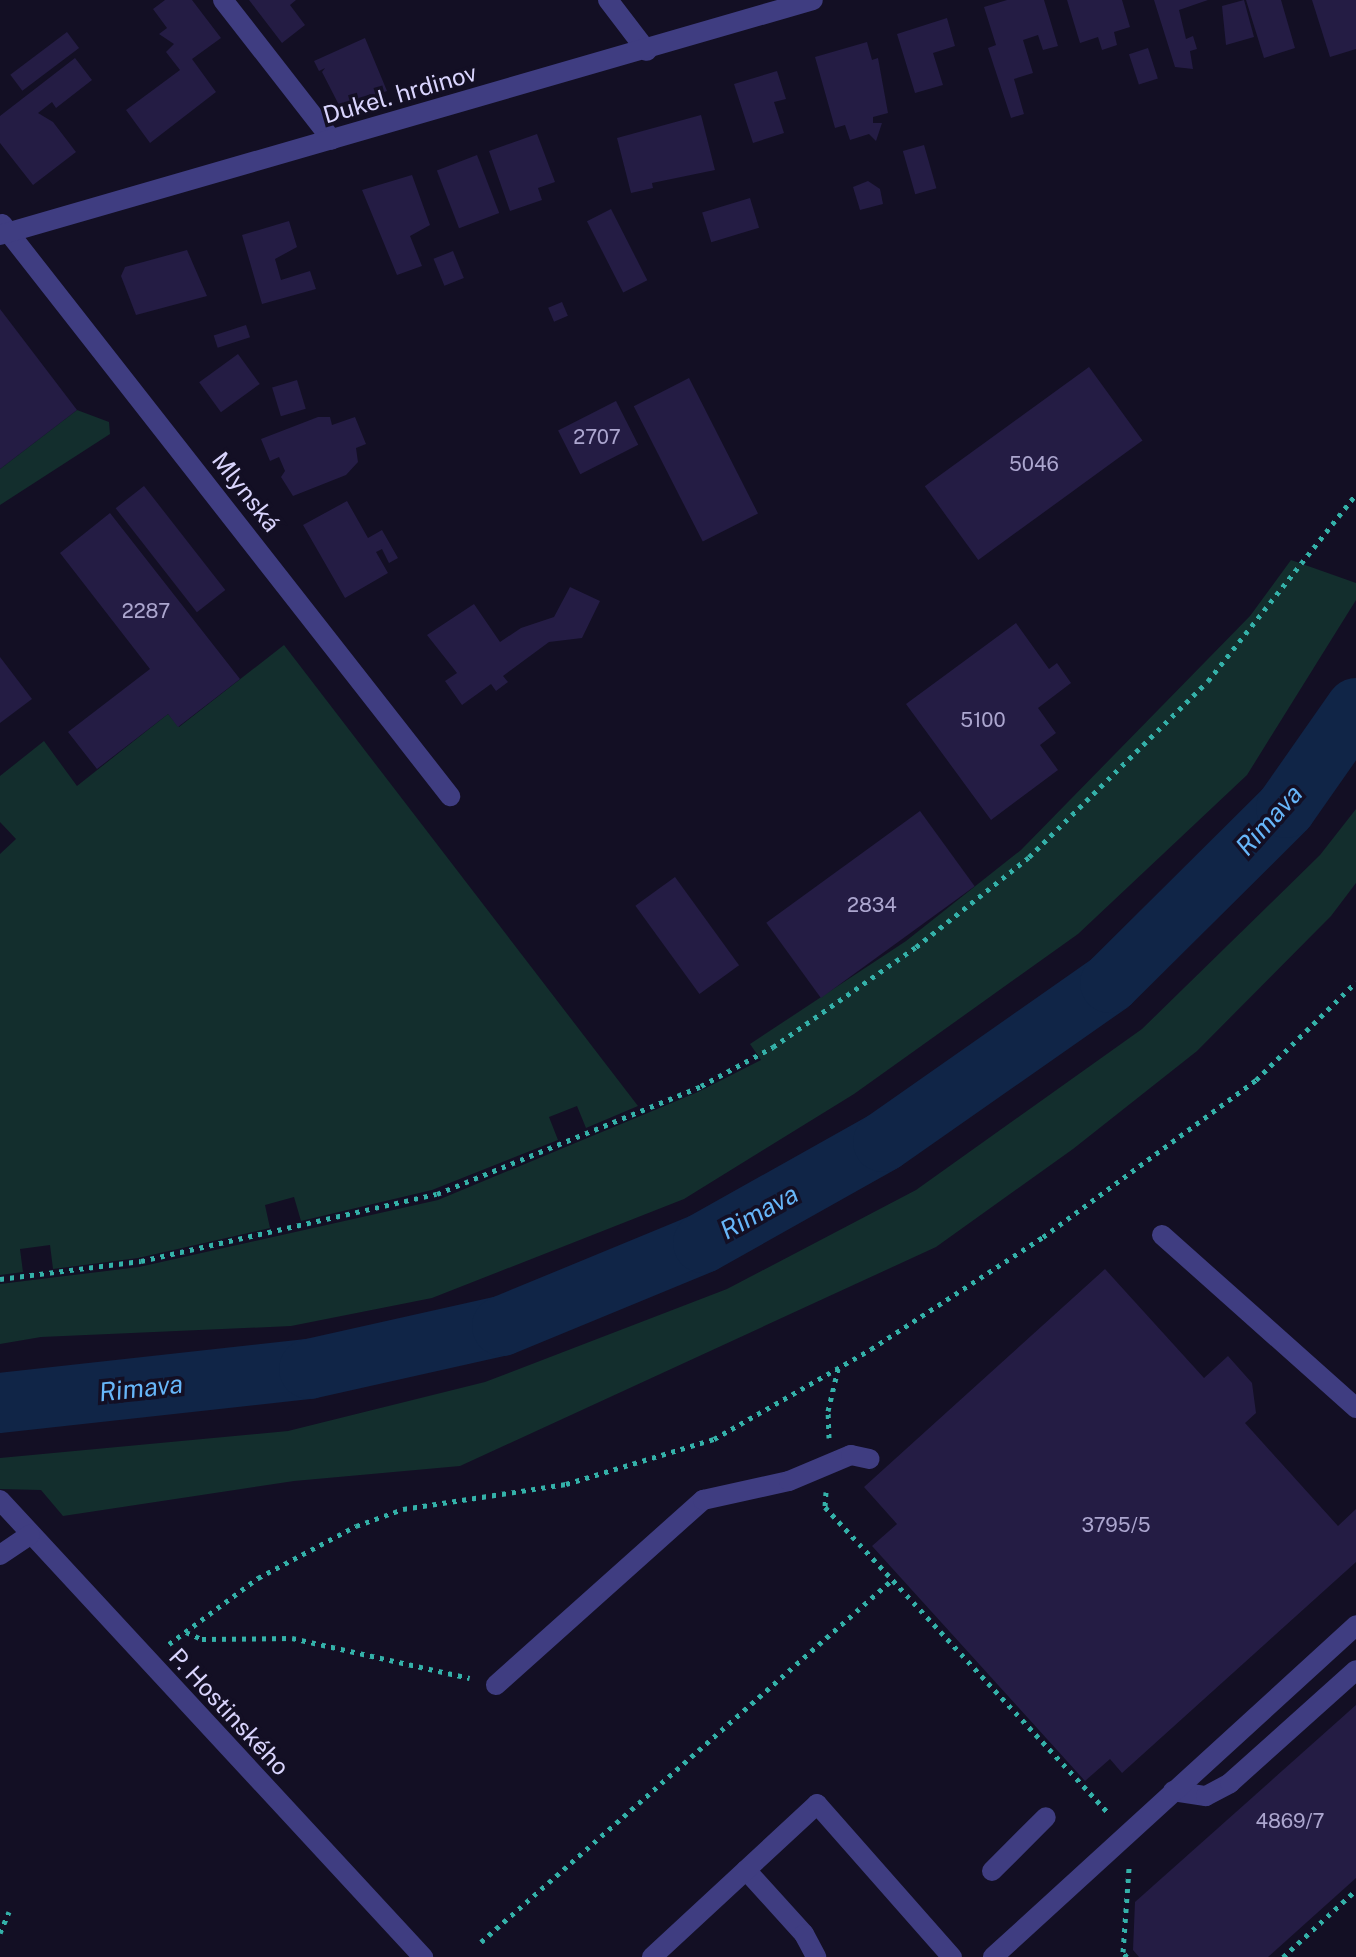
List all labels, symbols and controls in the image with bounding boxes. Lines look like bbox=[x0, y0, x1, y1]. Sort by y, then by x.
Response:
street label: Dukel. hrdinov bbox=[320, 58, 480, 130]
house number: 2707 bbox=[573, 425, 621, 449]
street label: Mlynská bbox=[206, 446, 286, 538]
house number: 5046 bbox=[1009, 452, 1059, 476]
house number: 2287 bbox=[122, 599, 170, 623]
house number: 5100 bbox=[960, 708, 1006, 732]
water label: Rimava bbox=[1229, 778, 1309, 862]
house number: 2834 bbox=[847, 893, 897, 917]
water label: Rimava bbox=[715, 1178, 803, 1246]
water label: Rimava bbox=[97, 1368, 185, 1408]
house number: 3795/5 bbox=[1082, 1513, 1150, 1537]
street label: P. Hostinského bbox=[163, 1643, 295, 1781]
house number: 4869/7 bbox=[1255, 1809, 1325, 1833]

